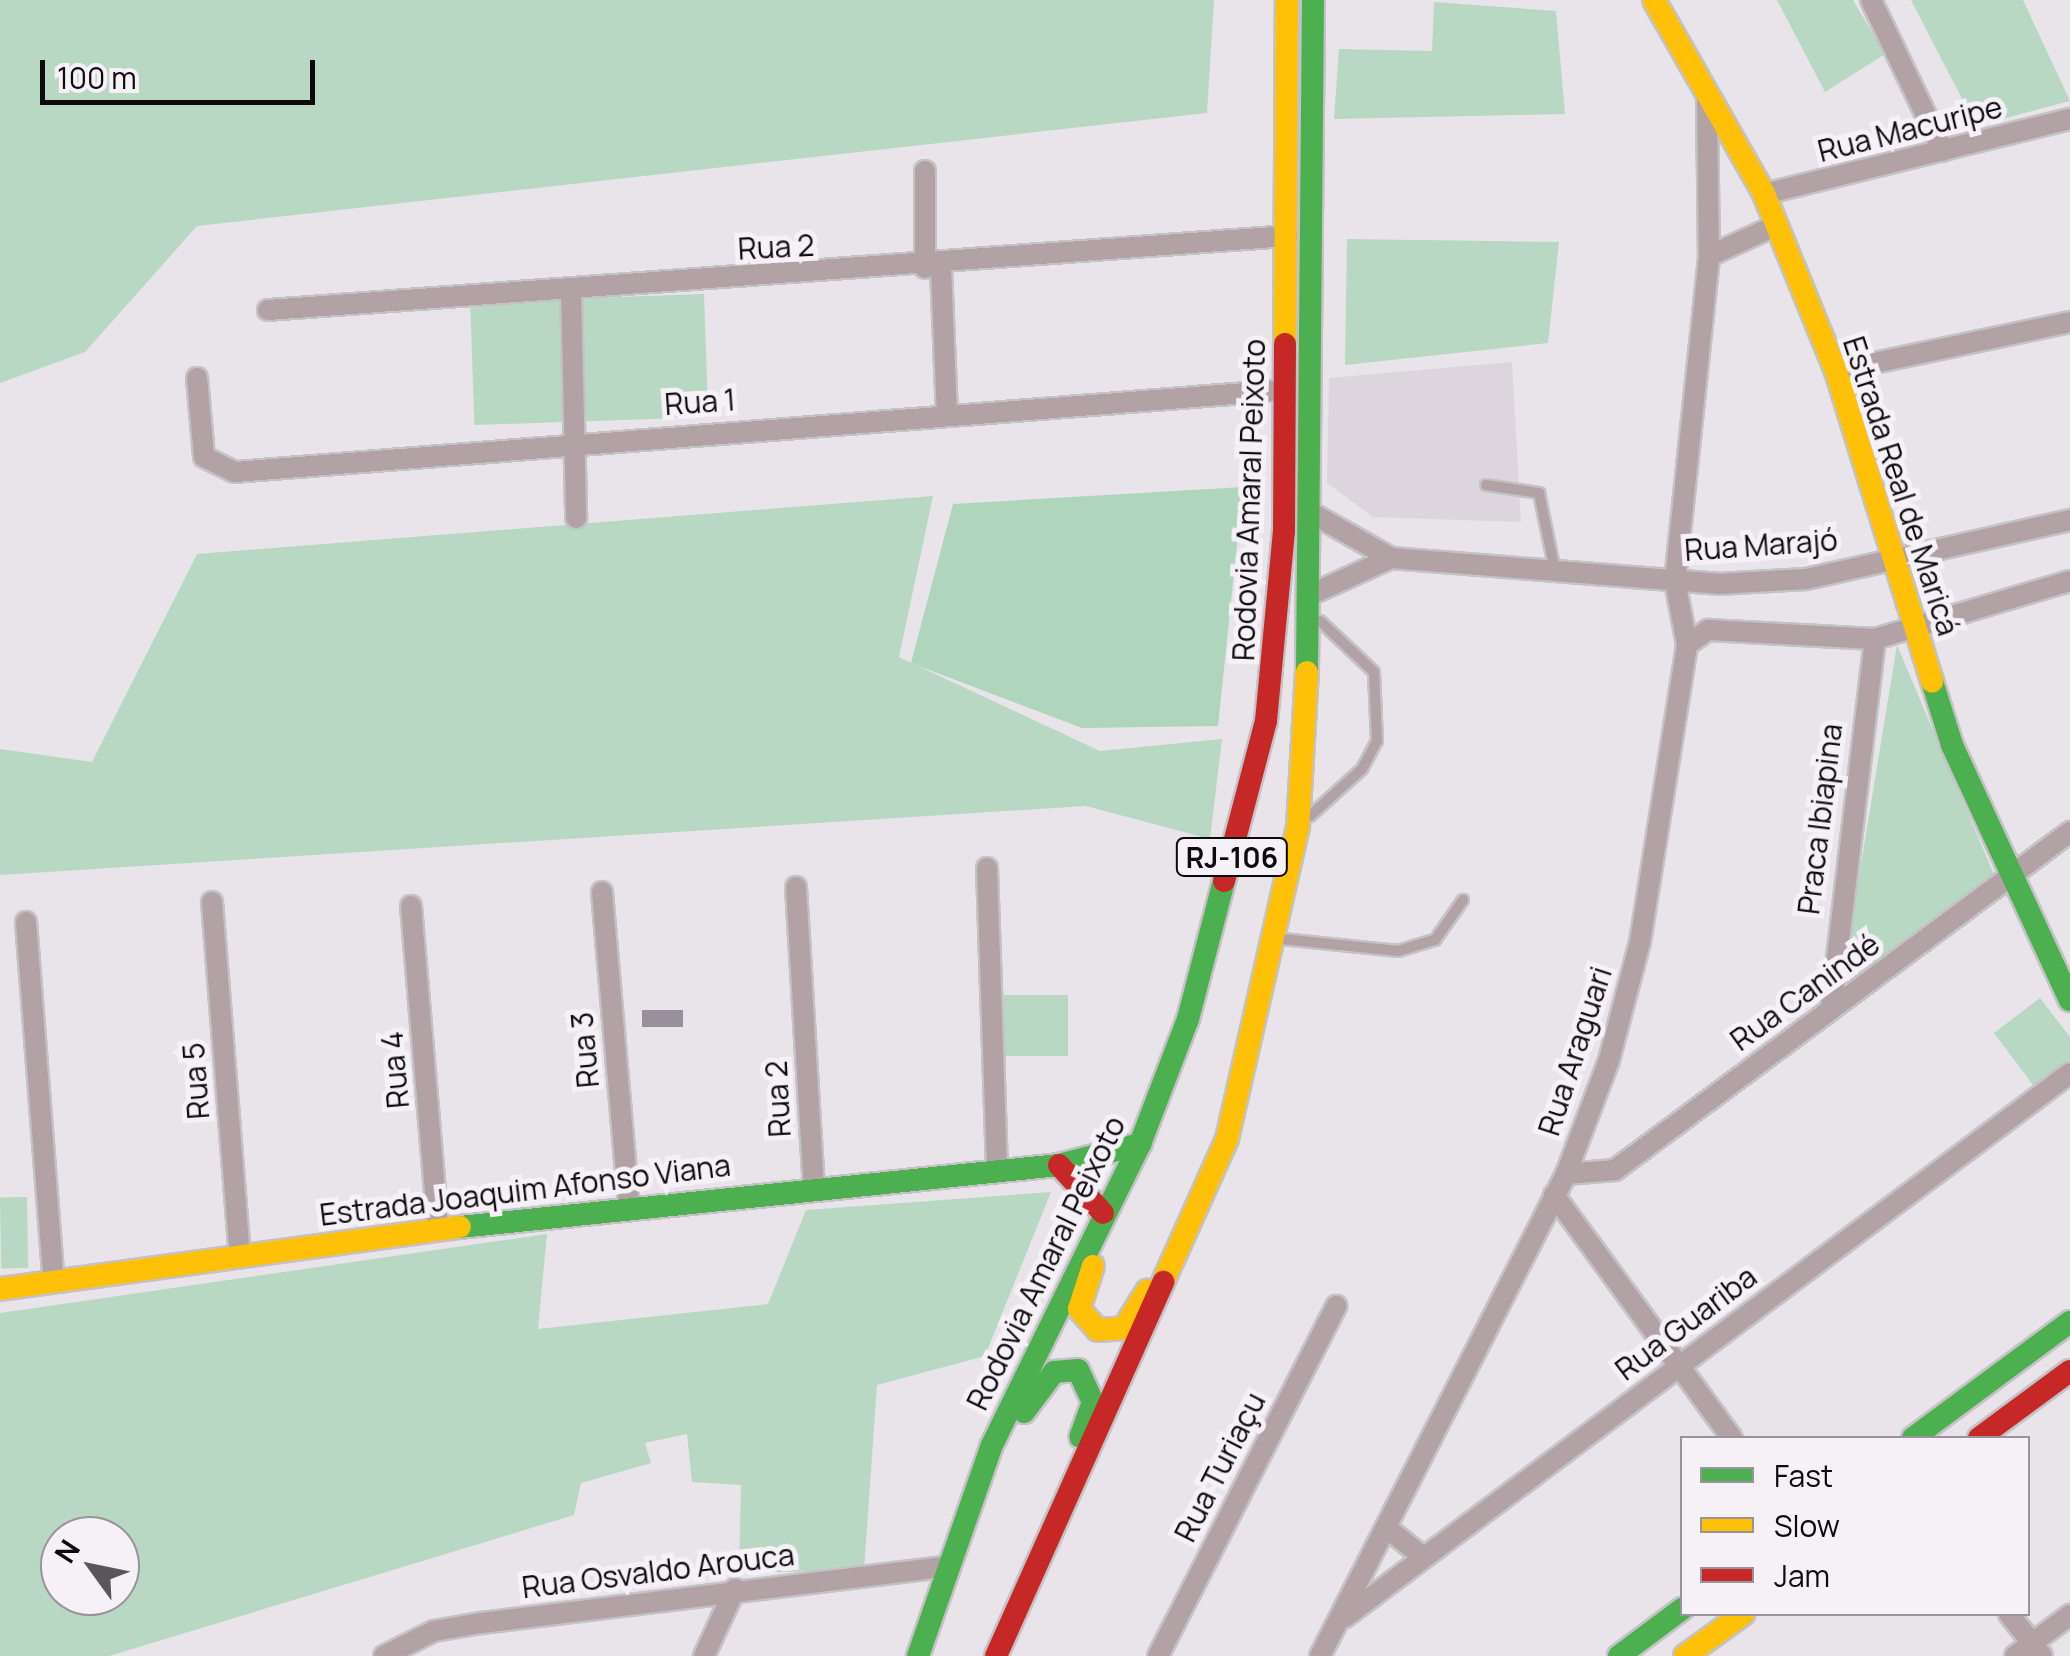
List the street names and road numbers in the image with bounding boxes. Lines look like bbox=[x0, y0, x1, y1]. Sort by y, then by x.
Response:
street label: Rua Macuripe bbox=[1814, 89, 2006, 169]
street label: Rua 2 bbox=[737, 227, 815, 267]
street label: Estrada Real de Maricá bbox=[1836, 332, 1966, 640]
street label: Rodovia Amaral Peixoto bbox=[1225, 338, 1273, 662]
street label: Rua 1 bbox=[663, 382, 737, 422]
street label: Rua Marajó bbox=[1683, 522, 1839, 568]
street label: Praca Ibiapina bbox=[1790, 722, 1850, 916]
road number: RJ-106 bbox=[1174, 834, 1290, 880]
street label: Rua Canindé bbox=[1723, 926, 1887, 1058]
street label: Rua Araguari bbox=[1531, 962, 1619, 1140]
street label: Rua 3 bbox=[564, 1011, 606, 1089]
street label: Rua 4 bbox=[374, 1030, 416, 1110]
street label: Rua 5 bbox=[175, 1041, 217, 1121]
street label: Rua 2 bbox=[758, 1060, 798, 1138]
street label: Rodovia Amaral Peixoto bbox=[959, 1110, 1133, 1416]
street label: Estrada Joaquim Afonso Viana bbox=[318, 1147, 732, 1233]
street label: Rua Guariba bbox=[1608, 1258, 1764, 1388]
street label: Rua Turiaçu bbox=[1167, 1386, 1273, 1548]
street label: Rua Osvaldo Arouca bbox=[520, 1536, 796, 1606]

